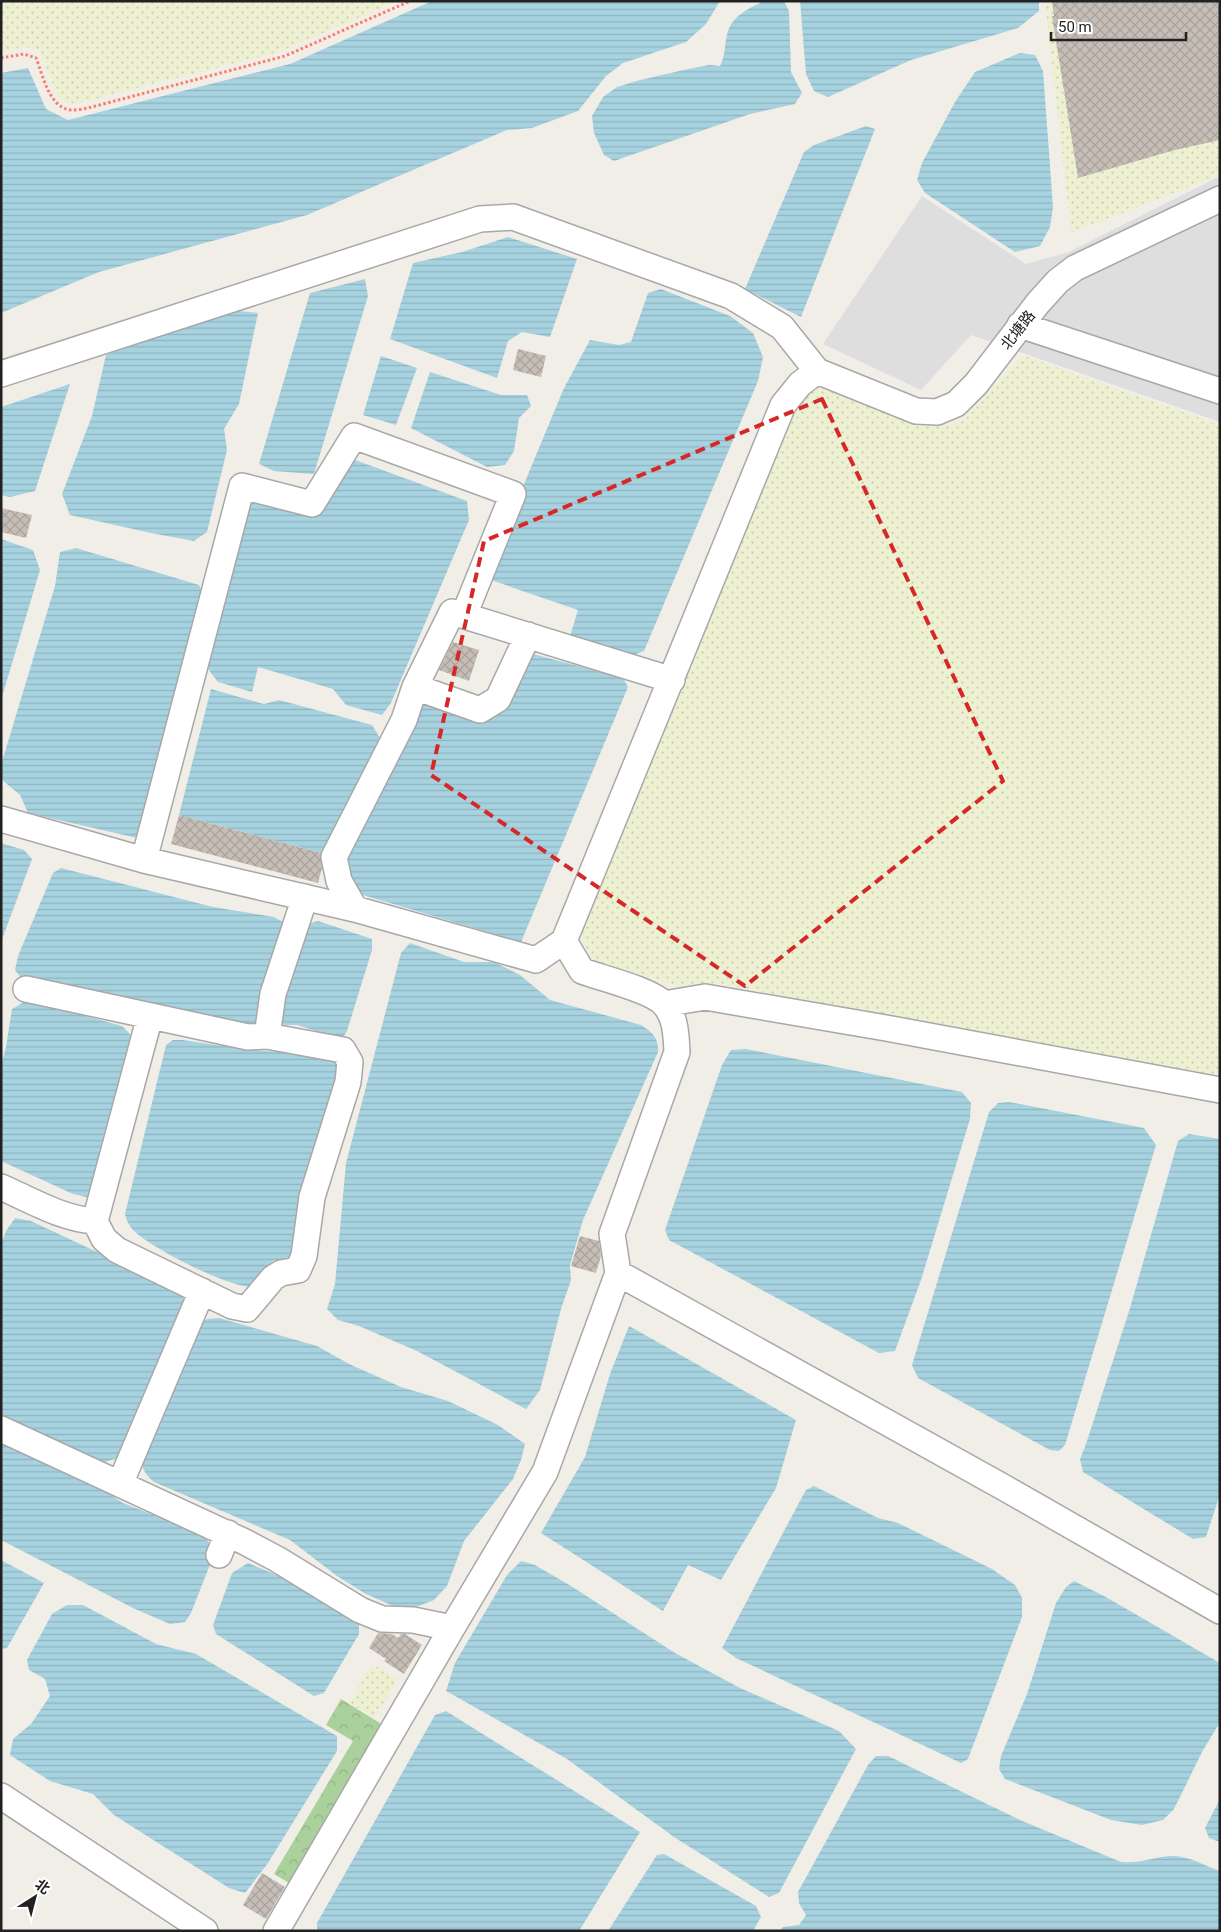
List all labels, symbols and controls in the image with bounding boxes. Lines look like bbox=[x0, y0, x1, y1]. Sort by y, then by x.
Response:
scale bar bbox=[1051, 10, 1186, 42]
text: 50 m bbox=[1058, 18, 1092, 36]
street label: 北塘路 bbox=[997, 307, 1039, 353]
north arrow bbox=[10, 1872, 60, 1922]
text: 北 bbox=[32, 1876, 53, 1897]

